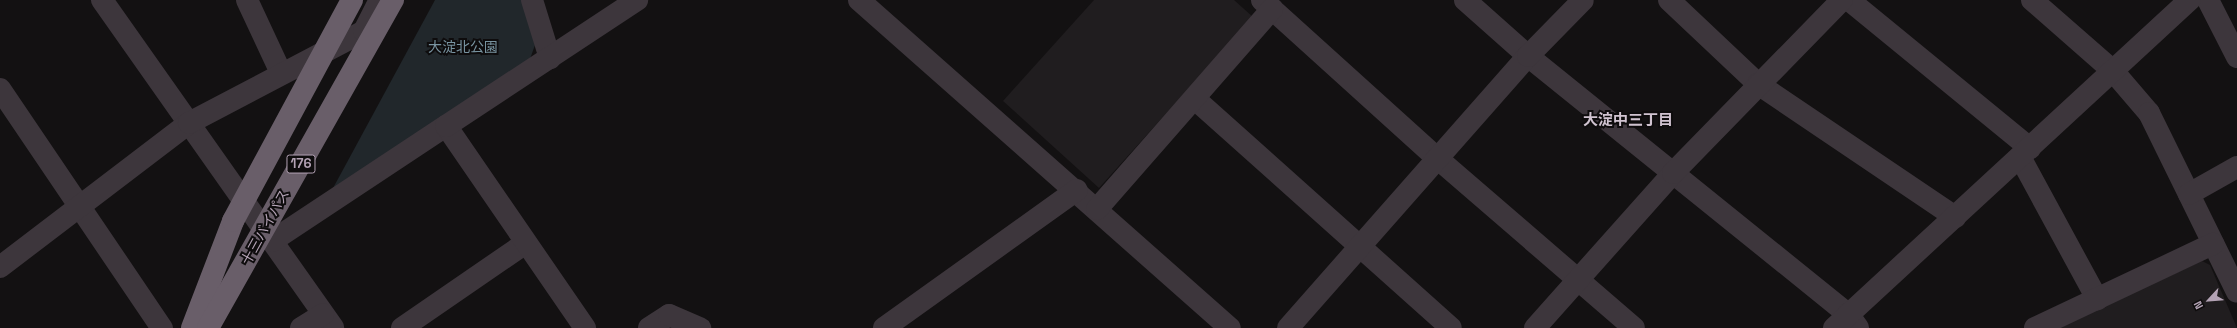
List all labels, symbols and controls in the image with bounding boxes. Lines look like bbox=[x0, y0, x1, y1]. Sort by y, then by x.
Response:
park label: 大淀北公園 bbox=[428, 39, 498, 55]
district label: 大淀中三丁目 bbox=[1583, 111, 1673, 129]
road number: 176 bbox=[286, 153, 316, 175]
street label: 十三バイパス bbox=[237, 186, 293, 268]
north arrow bbox=[2189, 280, 2229, 320]
text: N bbox=[2190, 299, 2206, 312]

